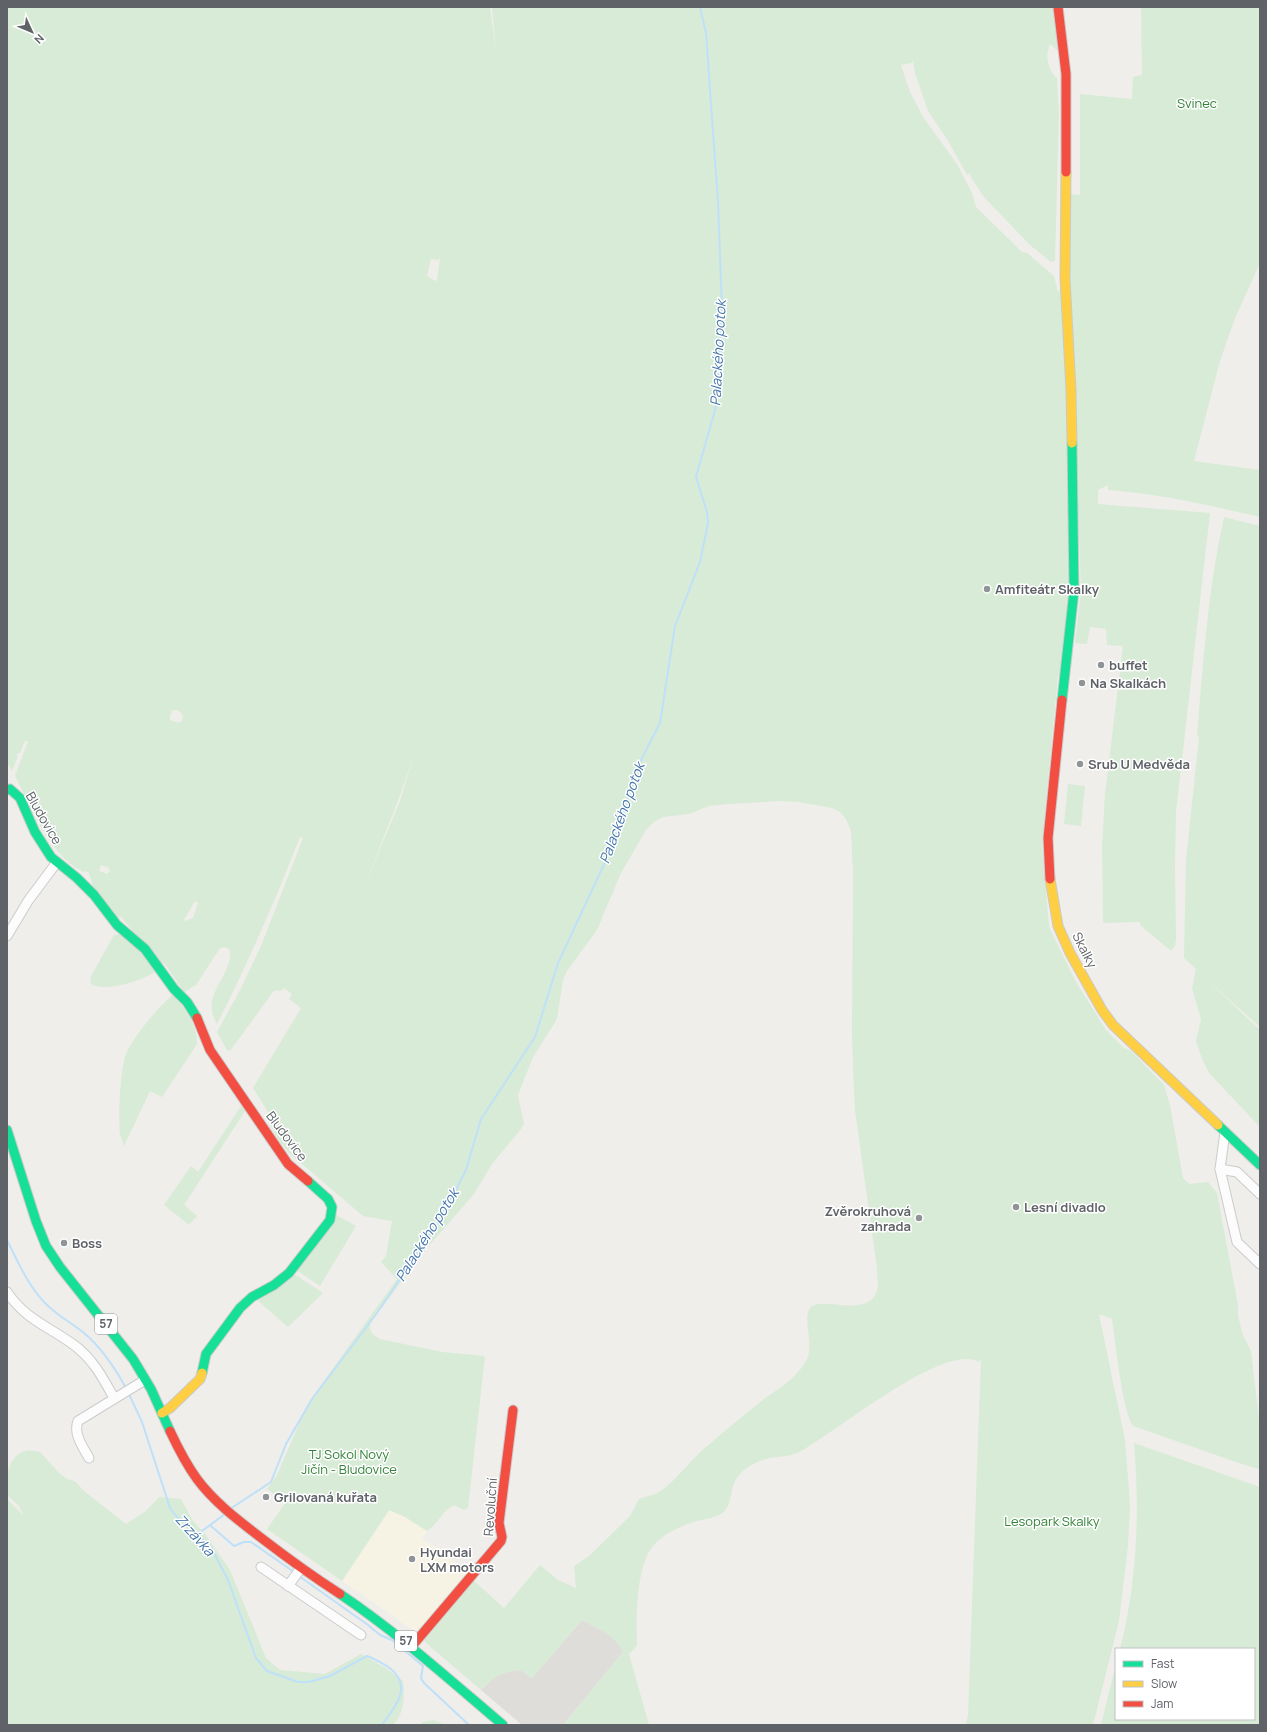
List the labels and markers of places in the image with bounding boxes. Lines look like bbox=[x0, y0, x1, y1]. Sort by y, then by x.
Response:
place label: Amfiteátr Skalky bbox=[995, 580, 1100, 598]
marker: Amfiteátr Skalky bbox=[982, 584, 992, 594]
place label: buffet bbox=[1109, 656, 1148, 674]
marker: buffet bbox=[1096, 660, 1106, 670]
place label: Na Skalkách bbox=[1090, 674, 1166, 692]
marker: Na Skalkách bbox=[1077, 678, 1087, 688]
place label: Srub U Medvěda bbox=[1088, 755, 1190, 773]
marker: Srub U Medvěda bbox=[1075, 759, 1085, 769]
place label: Lesní divadlo bbox=[1024, 1198, 1106, 1216]
place label: Zvěrokruhová zahrada bbox=[825, 1202, 911, 1235]
marker: Lesní divadlo bbox=[1011, 1202, 1021, 1212]
marker: Zvěrokruhová zahrada bbox=[914, 1213, 924, 1223]
place label: Boss bbox=[72, 1234, 102, 1252]
marker: Boss bbox=[59, 1238, 69, 1248]
place label: Grilovaná kuřata bbox=[274, 1488, 377, 1506]
marker: Grilovaná kuřata bbox=[261, 1492, 271, 1502]
place label: Hyundai LXM motors bbox=[420, 1543, 494, 1576]
marker: Hyundai LXM motors bbox=[407, 1554, 417, 1564]

